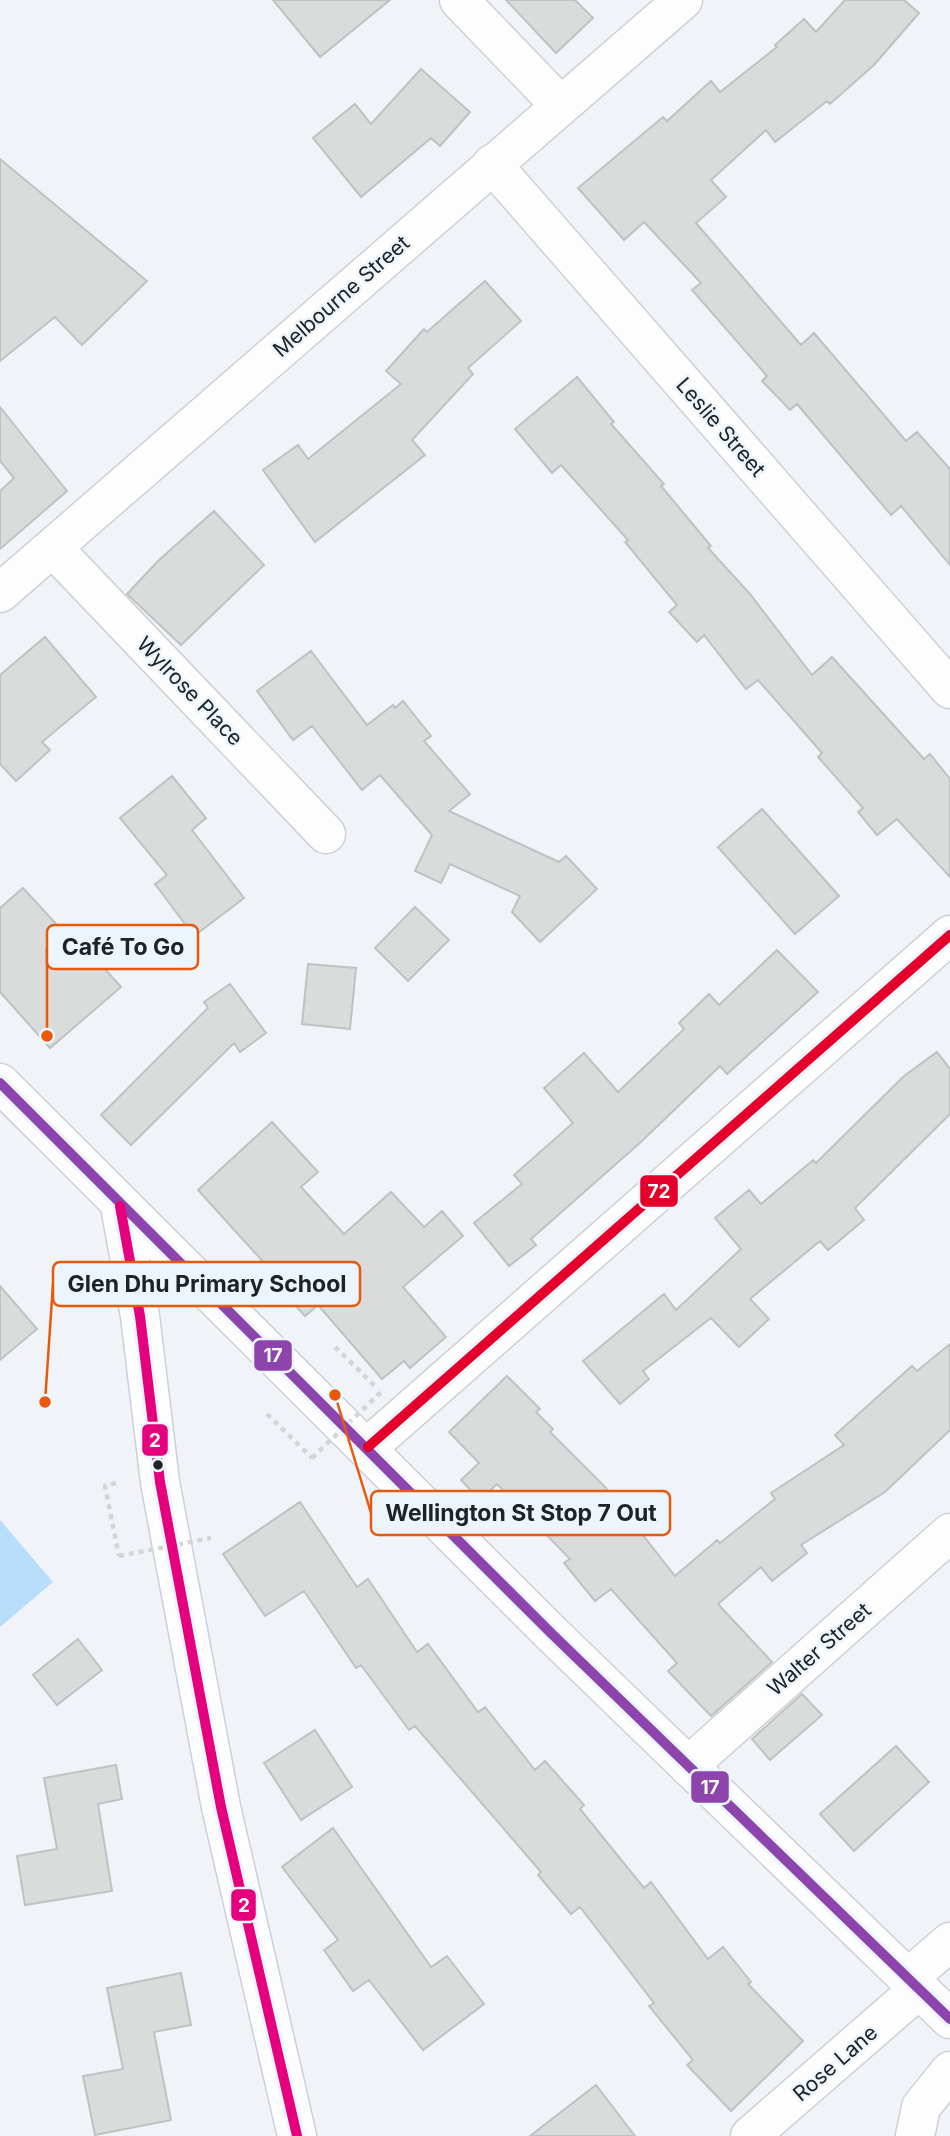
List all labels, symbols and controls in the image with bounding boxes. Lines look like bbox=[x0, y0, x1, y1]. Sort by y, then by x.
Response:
street label: Melbourne Street bbox=[268, 230, 414, 362]
street label: Leslie Street bbox=[671, 372, 771, 482]
street label: Wylrose Place bbox=[132, 631, 248, 751]
callout: Café To Go bbox=[47, 925, 198, 969]
text: Café To Go bbox=[62, 933, 184, 961]
line badge: 72 bbox=[639, 1174, 679, 1208]
text: 72 bbox=[647, 1180, 671, 1203]
callout: Glen Dhu Primary School bbox=[53, 1262, 360, 1306]
text: Glen Dhu Primary School bbox=[67, 1270, 347, 1298]
line badge: 17 bbox=[253, 1339, 293, 1372]
text: 17 bbox=[263, 1344, 283, 1367]
line badge: 2 bbox=[141, 1423, 169, 1457]
text: 2 bbox=[149, 1429, 161, 1452]
unlabelled marker bbox=[151, 1458, 165, 1472]
callout: Wellington St Stop 7 Out bbox=[371, 1491, 670, 1535]
text: Wellington St Stop 7 Out bbox=[385, 1499, 657, 1527]
street label: Walter Street bbox=[762, 1597, 876, 1701]
line badge: 17 bbox=[690, 1770, 730, 1804]
text: 17 bbox=[700, 1776, 720, 1799]
line badge: 2 bbox=[230, 1888, 257, 1922]
text: 2 bbox=[238, 1894, 250, 1917]
street label: Rose Lane bbox=[788, 2020, 882, 2106]

